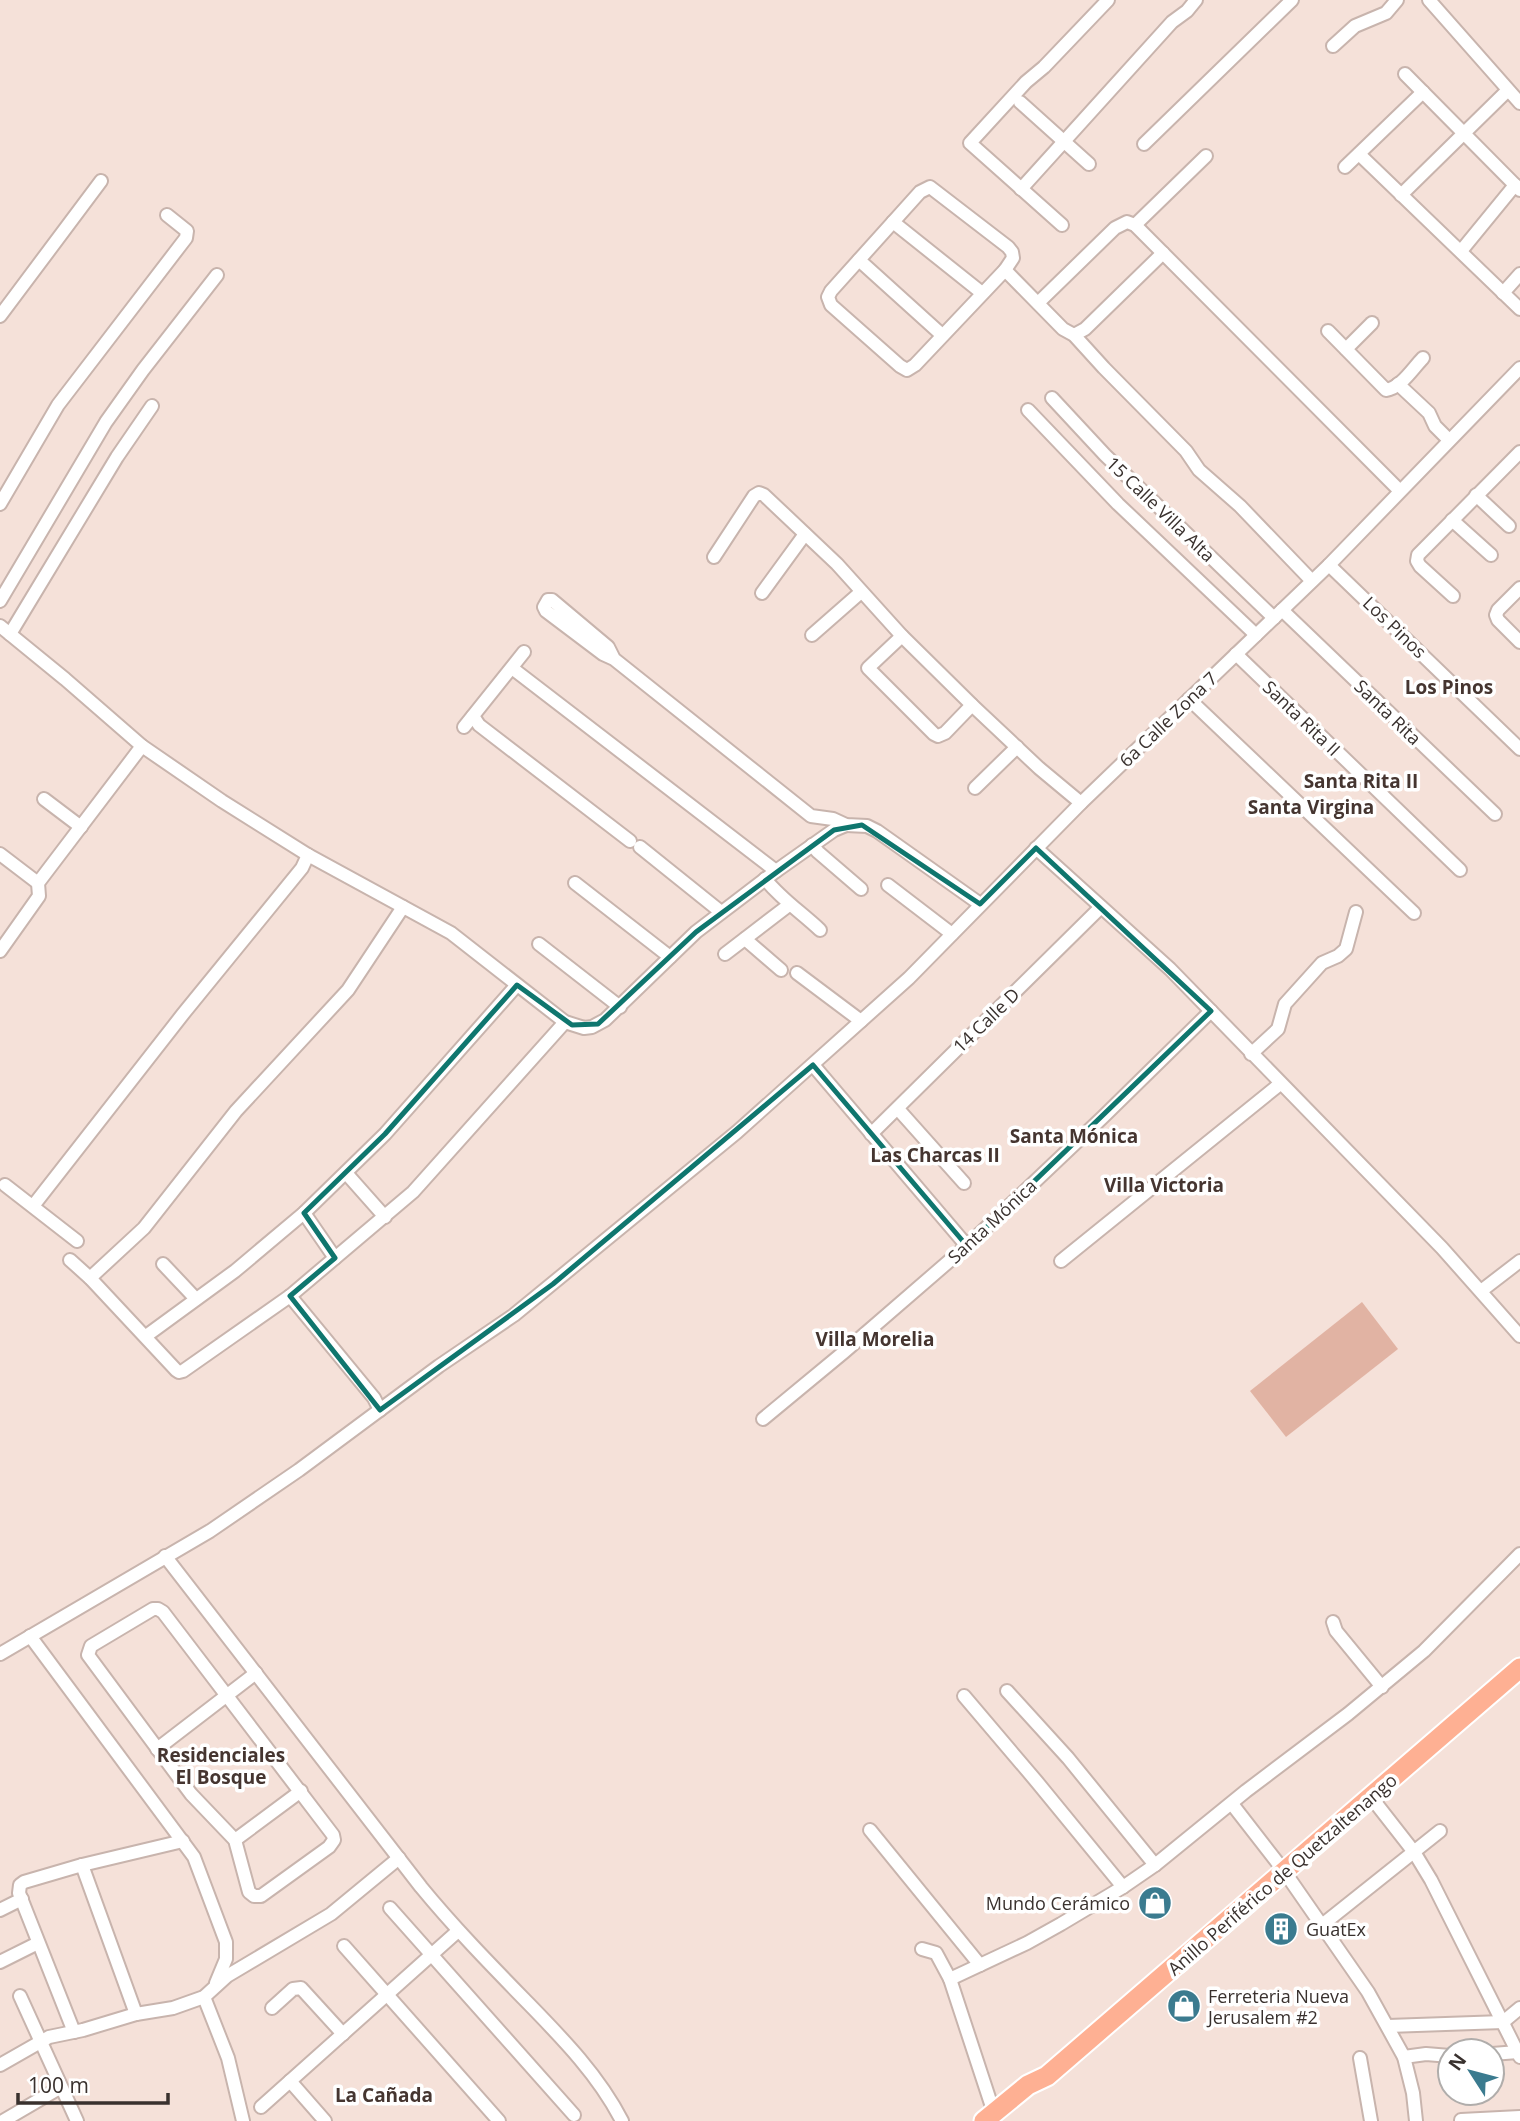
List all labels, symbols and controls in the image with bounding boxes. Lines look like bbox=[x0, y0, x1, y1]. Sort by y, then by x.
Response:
street label: 15 Calle Villa Alta bbox=[1102, 451, 1220, 567]
street label: Los Pinos bbox=[1358, 591, 1432, 663]
street label: 6a Calle Zona 7 bbox=[1114, 666, 1222, 772]
street label: Santa Rita bbox=[1349, 674, 1427, 750]
district label: Los Pinos bbox=[1405, 674, 1493, 700]
street label: Santa Rita II bbox=[1258, 675, 1346, 761]
district label: Santa Rita II bbox=[1304, 768, 1418, 794]
district label: Santa Virgina bbox=[1248, 794, 1374, 820]
street label: 14 Calle D bbox=[948, 982, 1024, 1058]
district label: Santa Mónica bbox=[1010, 1123, 1138, 1149]
district label: Las Charcas II bbox=[870, 1142, 1000, 1168]
district label: Villa Victoria bbox=[1104, 1172, 1224, 1198]
street label: Santa Mónica bbox=[942, 1174, 1042, 1268]
district label: Villa Morelia bbox=[816, 1326, 934, 1352]
district label: Residenciales El Bosque bbox=[157, 1742, 285, 1790]
street label: Anillo Periférico de Quetzaltenango bbox=[1162, 1768, 1402, 1980]
shop icon: Mundo Cerámico bbox=[1136, 1884, 1174, 1922]
place label: Mundo Cerámico bbox=[986, 1891, 1130, 1915]
building icon: GuatEx bbox=[1262, 1910, 1300, 1948]
place label: GuatEx bbox=[1306, 1917, 1367, 1941]
place label: Ferreteria Nueva Jerusalem #2 bbox=[1206, 1984, 1349, 2029]
shop icon: Ferreteria Nueva Jerusalem #2 bbox=[1165, 1987, 1203, 2025]
north arrow bbox=[1436, 2037, 1506, 2107]
text: N bbox=[1442, 2048, 1472, 2076]
scale bar bbox=[18, 2062, 168, 2106]
text: 100 m bbox=[28, 2071, 89, 2099]
district label: La Cañada bbox=[335, 2082, 433, 2108]

